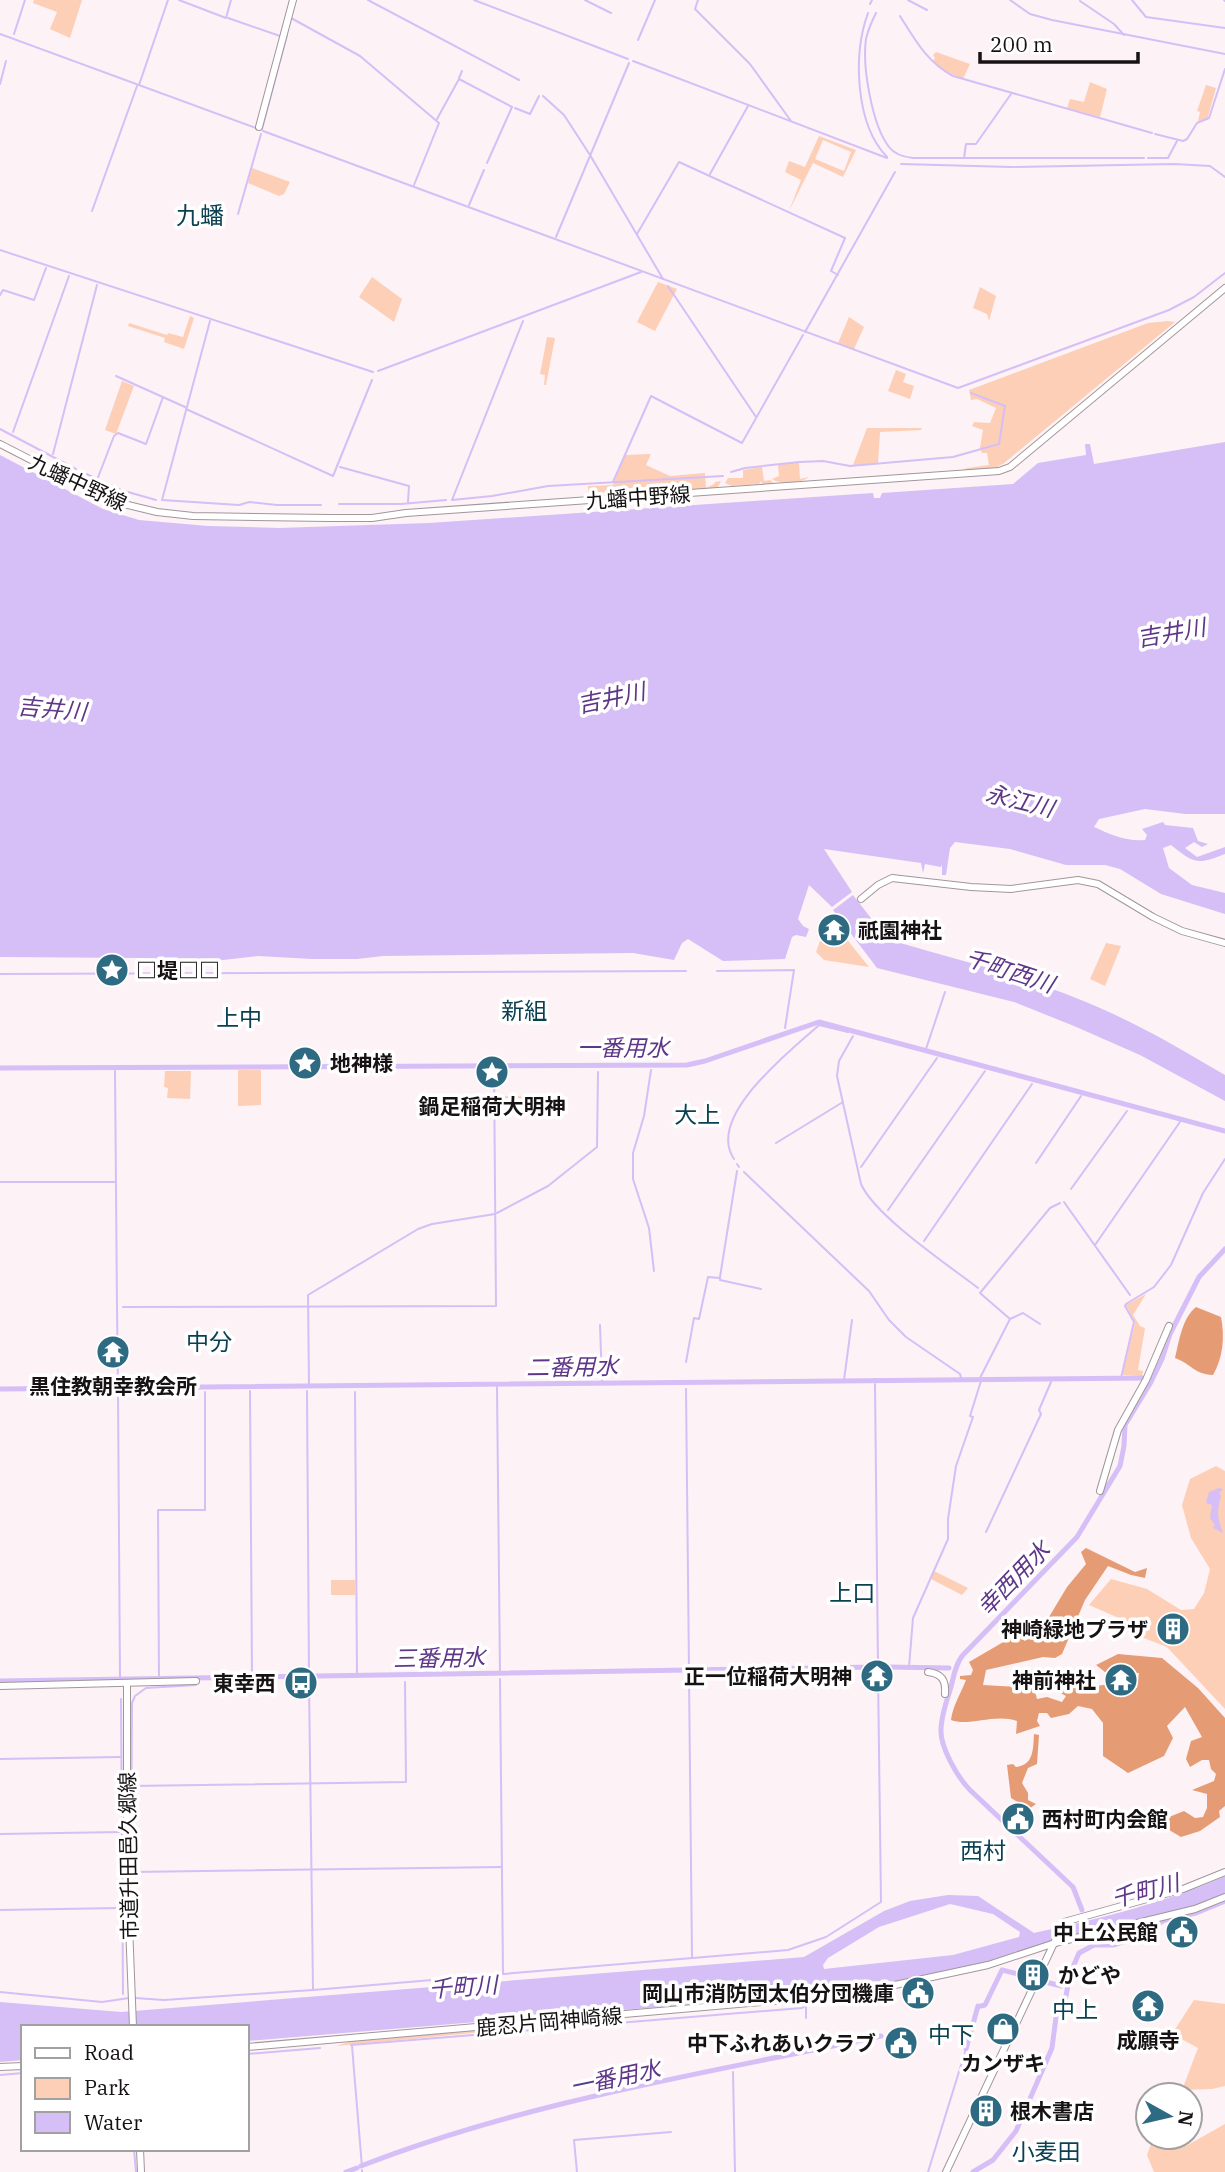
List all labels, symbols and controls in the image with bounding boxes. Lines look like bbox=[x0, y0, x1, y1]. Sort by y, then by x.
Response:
scale bar bbox=[980, 21, 1138, 65]
text: 200 m bbox=[990, 30, 1053, 58]
district label: 九蟠 bbox=[176, 199, 224, 231]
street label: 九蟠中野線 bbox=[25, 447, 131, 517]
street label: 九蟠中野線 bbox=[585, 479, 691, 515]
water label: 吉井川 bbox=[1134, 611, 1211, 653]
water label: 吉井川 bbox=[574, 675, 651, 719]
water label: 吉井川 bbox=[16, 690, 91, 726]
water label: 永江川 bbox=[983, 777, 1060, 824]
temple icon: 祇園神社 bbox=[815, 911, 853, 949]
place label: 祇園神社 bbox=[858, 916, 942, 944]
water label: 千町西川 bbox=[962, 942, 1061, 999]
place icon: □堤□□ bbox=[93, 951, 131, 989]
place label: □堤□□ bbox=[136, 956, 220, 984]
district label: 新組 bbox=[501, 995, 547, 1025]
district label: 上中 bbox=[216, 1002, 262, 1032]
water label: 一番用水 bbox=[577, 1032, 672, 1062]
place icon: 地神様 bbox=[286, 1044, 324, 1082]
place label: 地神様 bbox=[330, 1049, 393, 1077]
place icon: 鍋足稲荷大明神 bbox=[473, 1053, 511, 1091]
place label: 鍋足稲荷大明神 bbox=[419, 1092, 566, 1120]
district label: 大上 bbox=[674, 1099, 720, 1129]
district label: 中分 bbox=[186, 1326, 232, 1356]
temple icon: 黒住教朝幸教会所 bbox=[94, 1333, 132, 1371]
water label: 二番用水 bbox=[526, 1350, 621, 1382]
place label: 黒住教朝幸教会所 bbox=[29, 1372, 197, 1400]
water label: 幸西用水 bbox=[970, 1532, 1058, 1622]
district label: 上口 bbox=[829, 1577, 875, 1607]
building icon: 神崎緑地プラザ bbox=[1154, 1610, 1192, 1648]
place label: 神崎緑地プラザ bbox=[1001, 1615, 1148, 1643]
water label: 三番用水 bbox=[393, 1641, 488, 1673]
temple icon: 正一位稲荷大明神 bbox=[858, 1657, 896, 1695]
temple icon: 神前神社 bbox=[1102, 1661, 1140, 1699]
place label: 正一位稲荷大明神 bbox=[684, 1662, 852, 1690]
bus stop icon: 東幸西 bbox=[282, 1664, 320, 1702]
place label: 神前神社 bbox=[1012, 1666, 1096, 1694]
place label: 東幸西 bbox=[213, 1669, 276, 1697]
street label: 市道升田邑久郷線 bbox=[113, 1772, 143, 1940]
public building icon: 西村町内会館 bbox=[999, 1800, 1037, 1838]
place label: 西村町内会館 bbox=[1042, 1805, 1168, 1833]
district label: 西村 bbox=[960, 1835, 1006, 1865]
water label: 千町川 bbox=[1108, 1866, 1185, 1913]
public building icon: 中上公民館 bbox=[1163, 1913, 1201, 1951]
place label: 中上公民館 bbox=[1053, 1918, 1158, 1946]
building icon: かどや bbox=[1014, 1956, 1052, 1994]
place label: かどや bbox=[1058, 1961, 1121, 1989]
water label: 千町川 bbox=[428, 1968, 501, 2003]
public building icon: 岡山市消防団太伯分団機庫 bbox=[899, 1974, 937, 2012]
place label: 岡山市消防団太伯分団機庫 bbox=[642, 1979, 894, 2007]
temple icon: 成願寺 bbox=[1129, 1987, 1167, 2025]
district label: 中上 bbox=[1052, 1994, 1098, 2024]
street label: 鹿忍片岡神崎線 bbox=[475, 2001, 623, 2041]
shop icon: カンザキ bbox=[984, 2010, 1022, 2048]
district label: 中下 bbox=[928, 2019, 974, 2049]
public building icon: 中下ふれあいクラブ bbox=[882, 2024, 920, 2062]
legend bbox=[21, 2025, 248, 2151]
place label: 成願寺 bbox=[1117, 2026, 1180, 2054]
place label: 中下ふれあいクラブ bbox=[687, 2029, 876, 2057]
text: Road bbox=[84, 2038, 134, 2066]
place label: カンザキ bbox=[961, 2049, 1045, 2077]
water label: 一番用水 bbox=[567, 2052, 666, 2101]
text: Park bbox=[84, 2073, 131, 2101]
north arrow bbox=[1134, 2081, 1204, 2151]
building icon: 根木書店 bbox=[967, 2092, 1005, 2130]
place label: 根木書店 bbox=[1010, 2097, 1094, 2125]
text: Water bbox=[84, 2108, 143, 2136]
text: N bbox=[1173, 2109, 1199, 2127]
district label: 小麦田 bbox=[1012, 2136, 1081, 2166]

